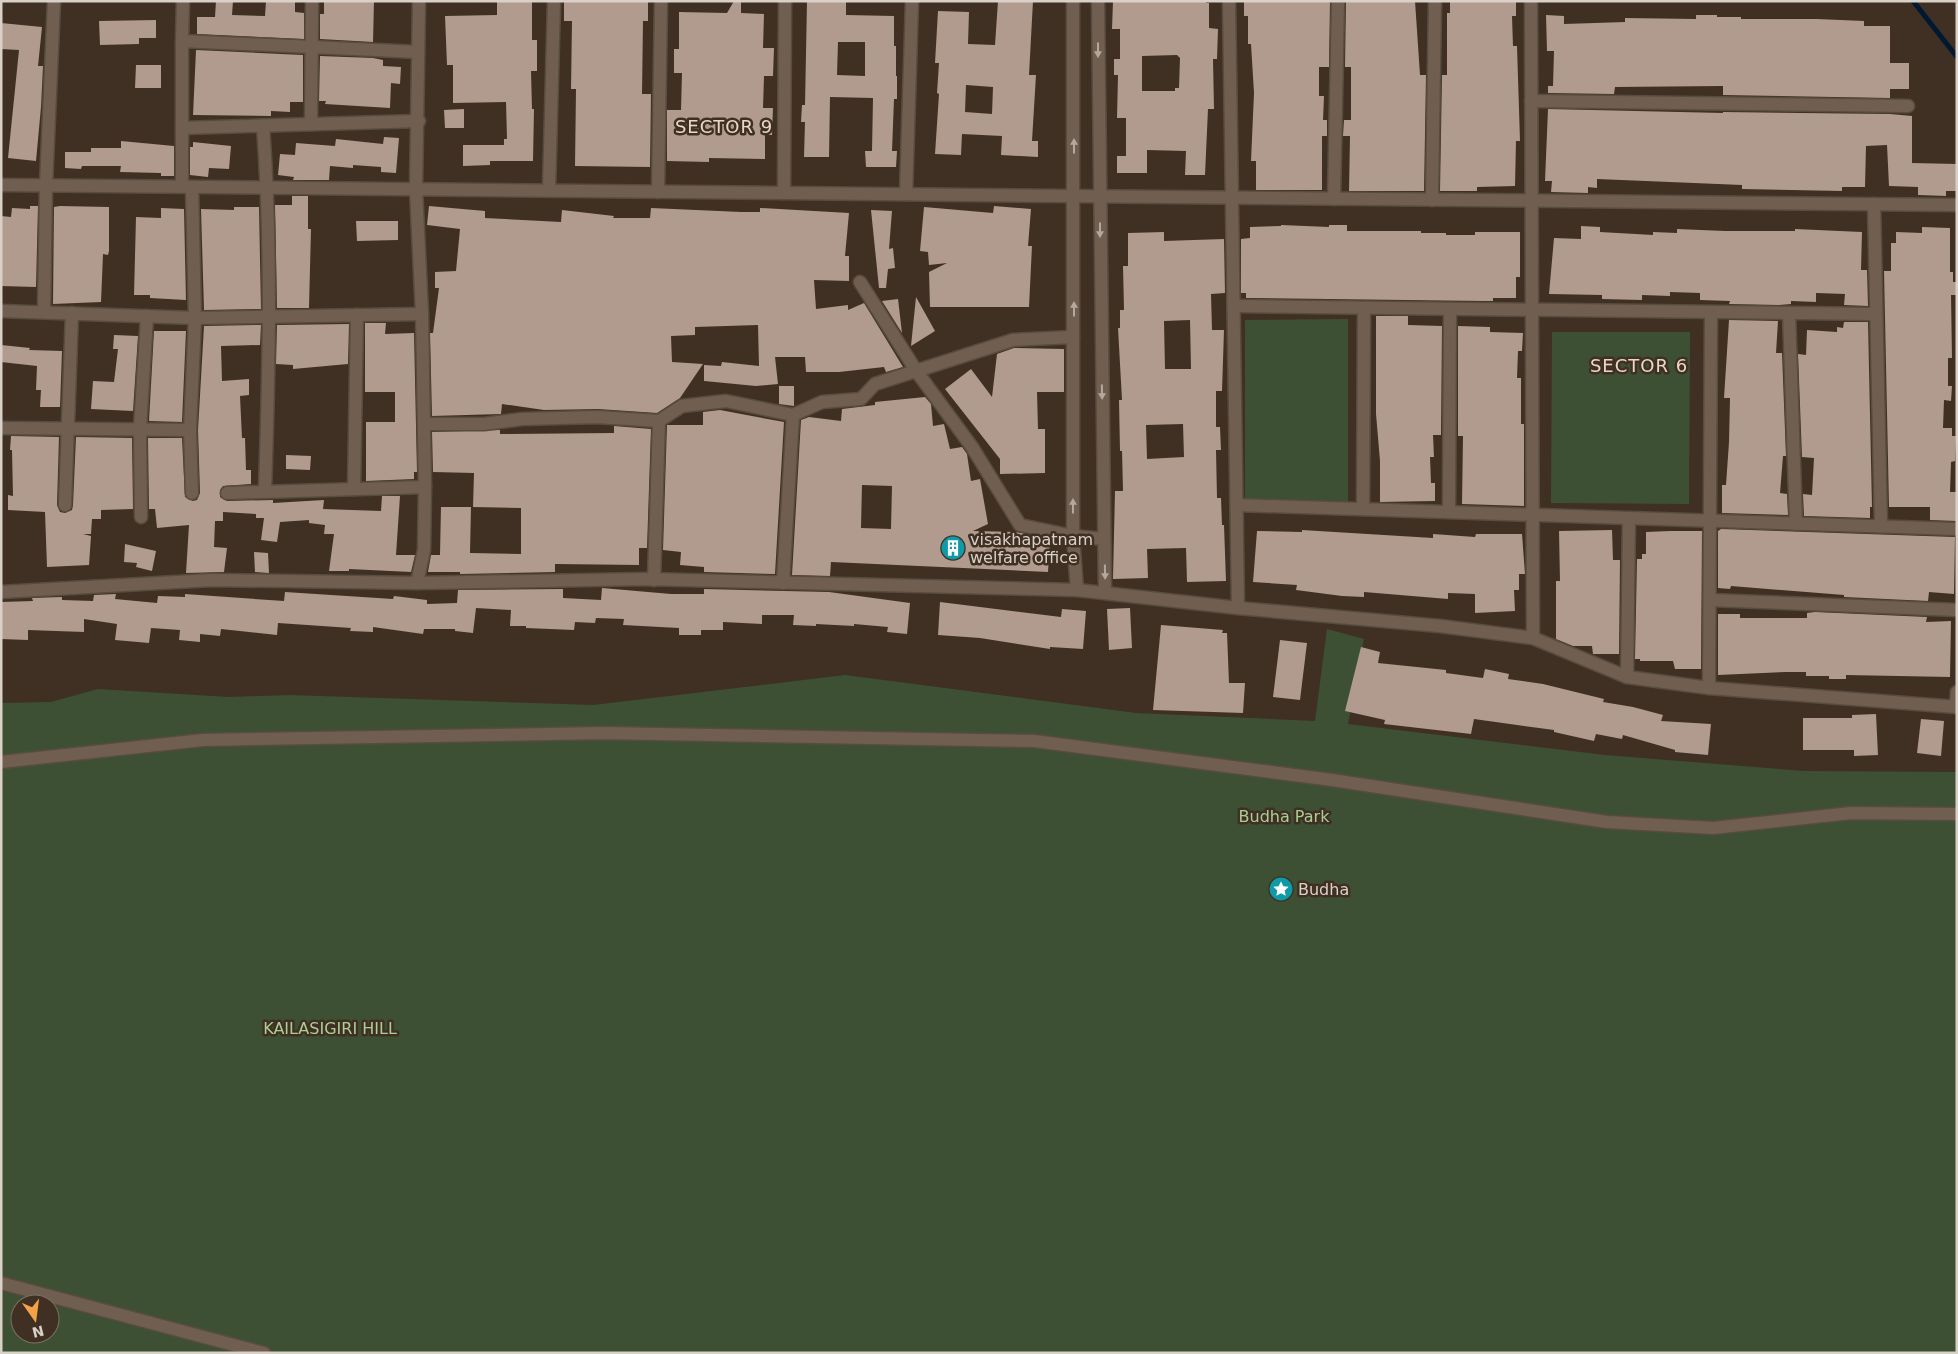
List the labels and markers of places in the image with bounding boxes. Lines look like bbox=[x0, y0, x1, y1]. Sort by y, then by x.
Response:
place label: visakhapatnam welfare office bbox=[970, 530, 1093, 567]
building icon: visakhapatnam welfare office bbox=[940, 535, 966, 561]
place icon: Budha bbox=[1268, 876, 1294, 902]
place label: Budha bbox=[1298, 880, 1349, 899]

